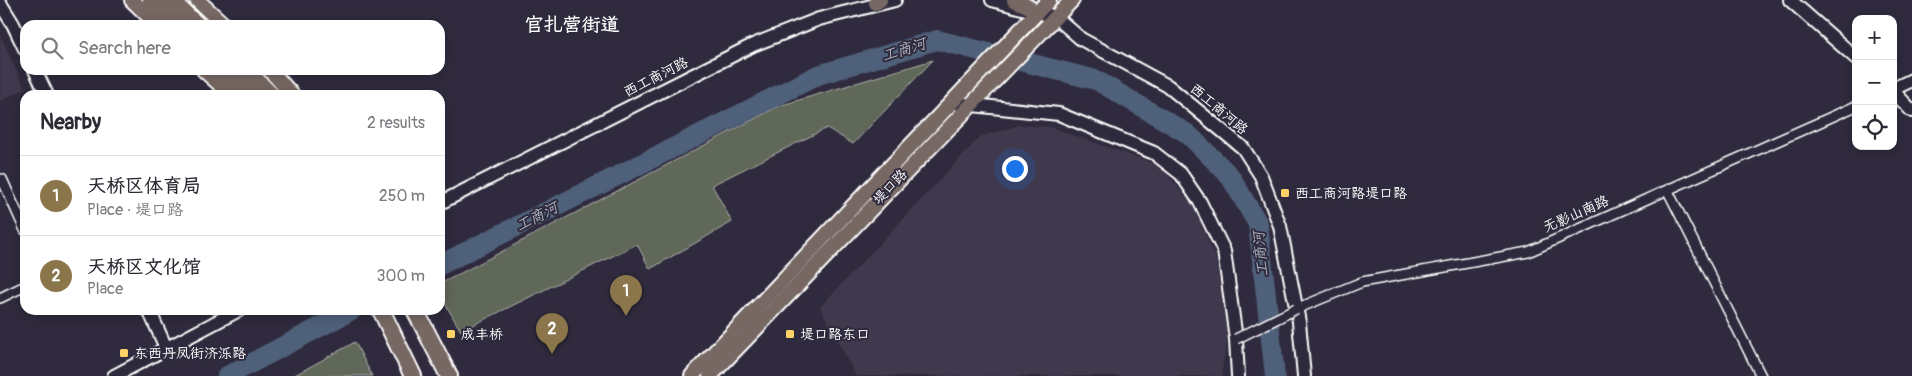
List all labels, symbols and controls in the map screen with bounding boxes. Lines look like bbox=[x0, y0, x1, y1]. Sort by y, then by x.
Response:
district label: 官扎营街道 bbox=[524, 13, 620, 37]
map controls bbox=[1852, 15, 1897, 150]
button: + bbox=[1852, 15, 1897, 60]
search box bbox=[20, 20, 445, 75]
water label: 工商河 bbox=[880, 33, 931, 66]
icon: search bbox=[38, 34, 66, 62]
text: Search here bbox=[78, 36, 171, 60]
street label: 西工商河路 bbox=[621, 54, 691, 100]
button: − bbox=[1852, 60, 1897, 105]
street label: 西工商河路 bbox=[1187, 80, 1251, 138]
button: locate bbox=[1852, 105, 1897, 150]
text: Nearby bbox=[40, 109, 101, 136]
text: 2 results bbox=[367, 113, 425, 133]
your location bbox=[1002, 156, 1028, 182]
street label: 堤口路 bbox=[869, 166, 911, 208]
text: 天桥区体育局 bbox=[87, 174, 201, 198]
place label: 西工商河路堤口路 bbox=[1295, 185, 1407, 202]
text: 1 bbox=[53, 186, 59, 206]
text: 250 m bbox=[379, 186, 425, 206]
marker: 西工商河路堤口路 bbox=[1279, 187, 1291, 199]
street label: 无影山南路 bbox=[1541, 192, 1611, 236]
water label: 工商河 bbox=[513, 197, 564, 236]
text: Place · 堤口路 bbox=[87, 200, 183, 220]
water label: 工商河 bbox=[1249, 228, 1273, 277]
text: 天桥区文化馆 bbox=[87, 255, 201, 279]
text: 2 bbox=[52, 266, 60, 286]
text: 300 m bbox=[377, 266, 425, 286]
pin: 1 bbox=[610, 275, 642, 316]
text: Place bbox=[87, 279, 123, 299]
pin: 2 bbox=[536, 313, 568, 354]
place label: 成丰桥 bbox=[461, 326, 503, 343]
place label: 堤口路东口 bbox=[800, 326, 870, 343]
marker: 成丰桥 bbox=[445, 328, 457, 340]
marker: 堤口路东口 bbox=[784, 328, 796, 340]
place label: 东西丹凤街济泺路 bbox=[134, 345, 246, 362]
marker: 东西丹凤街济泺路 bbox=[118, 347, 130, 359]

